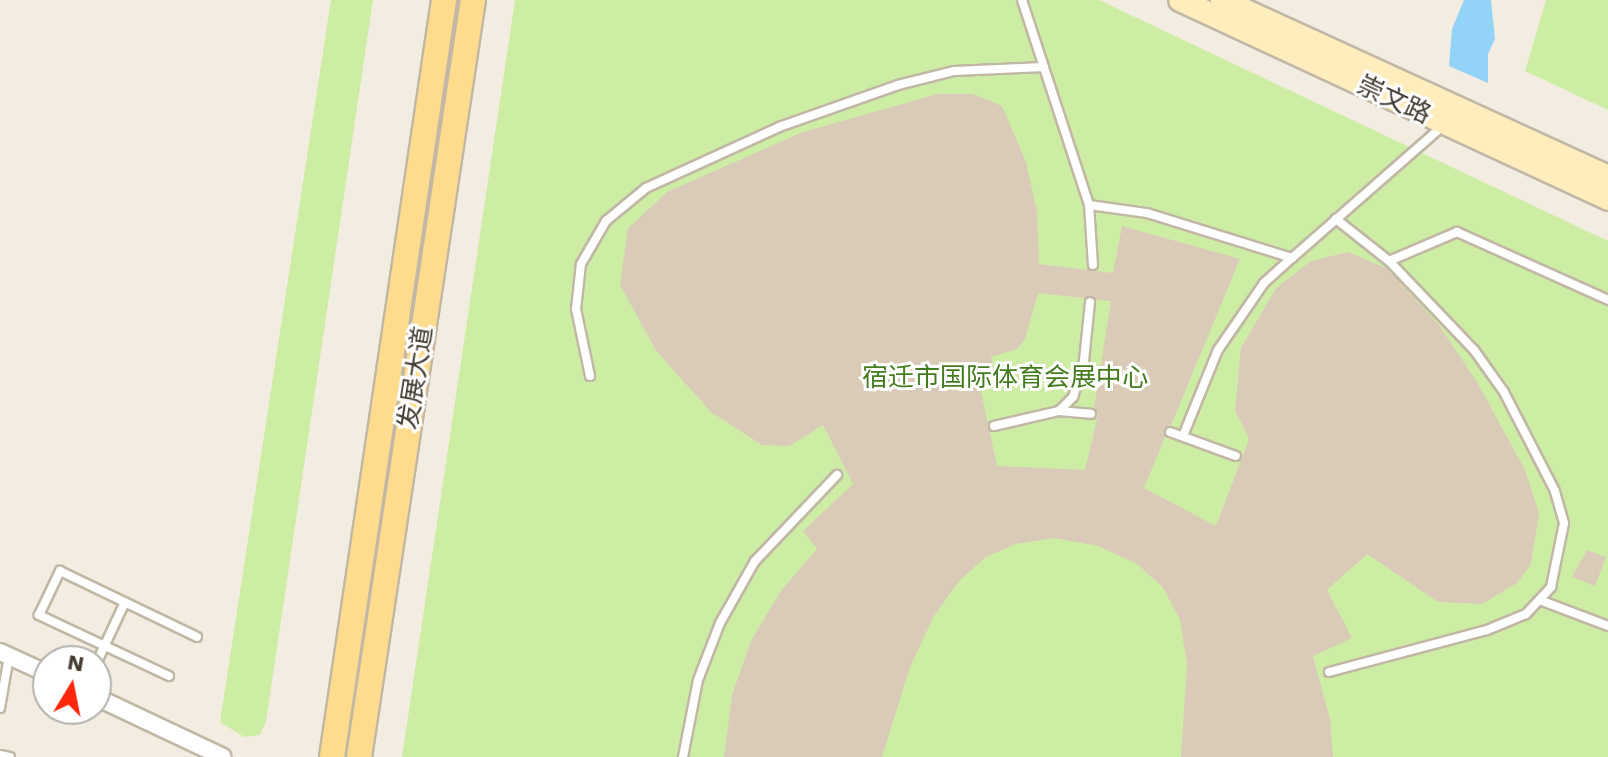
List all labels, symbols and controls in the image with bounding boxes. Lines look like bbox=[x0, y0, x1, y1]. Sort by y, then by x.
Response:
street label: 崇文路 bbox=[1352, 69, 1436, 131]
street label: 发展大道 bbox=[392, 324, 440, 432]
park label: 宿迁市国际体育会展中心 bbox=[862, 362, 1148, 394]
north arrow bbox=[32, 645, 112, 725]
text: N bbox=[66, 649, 86, 677]

